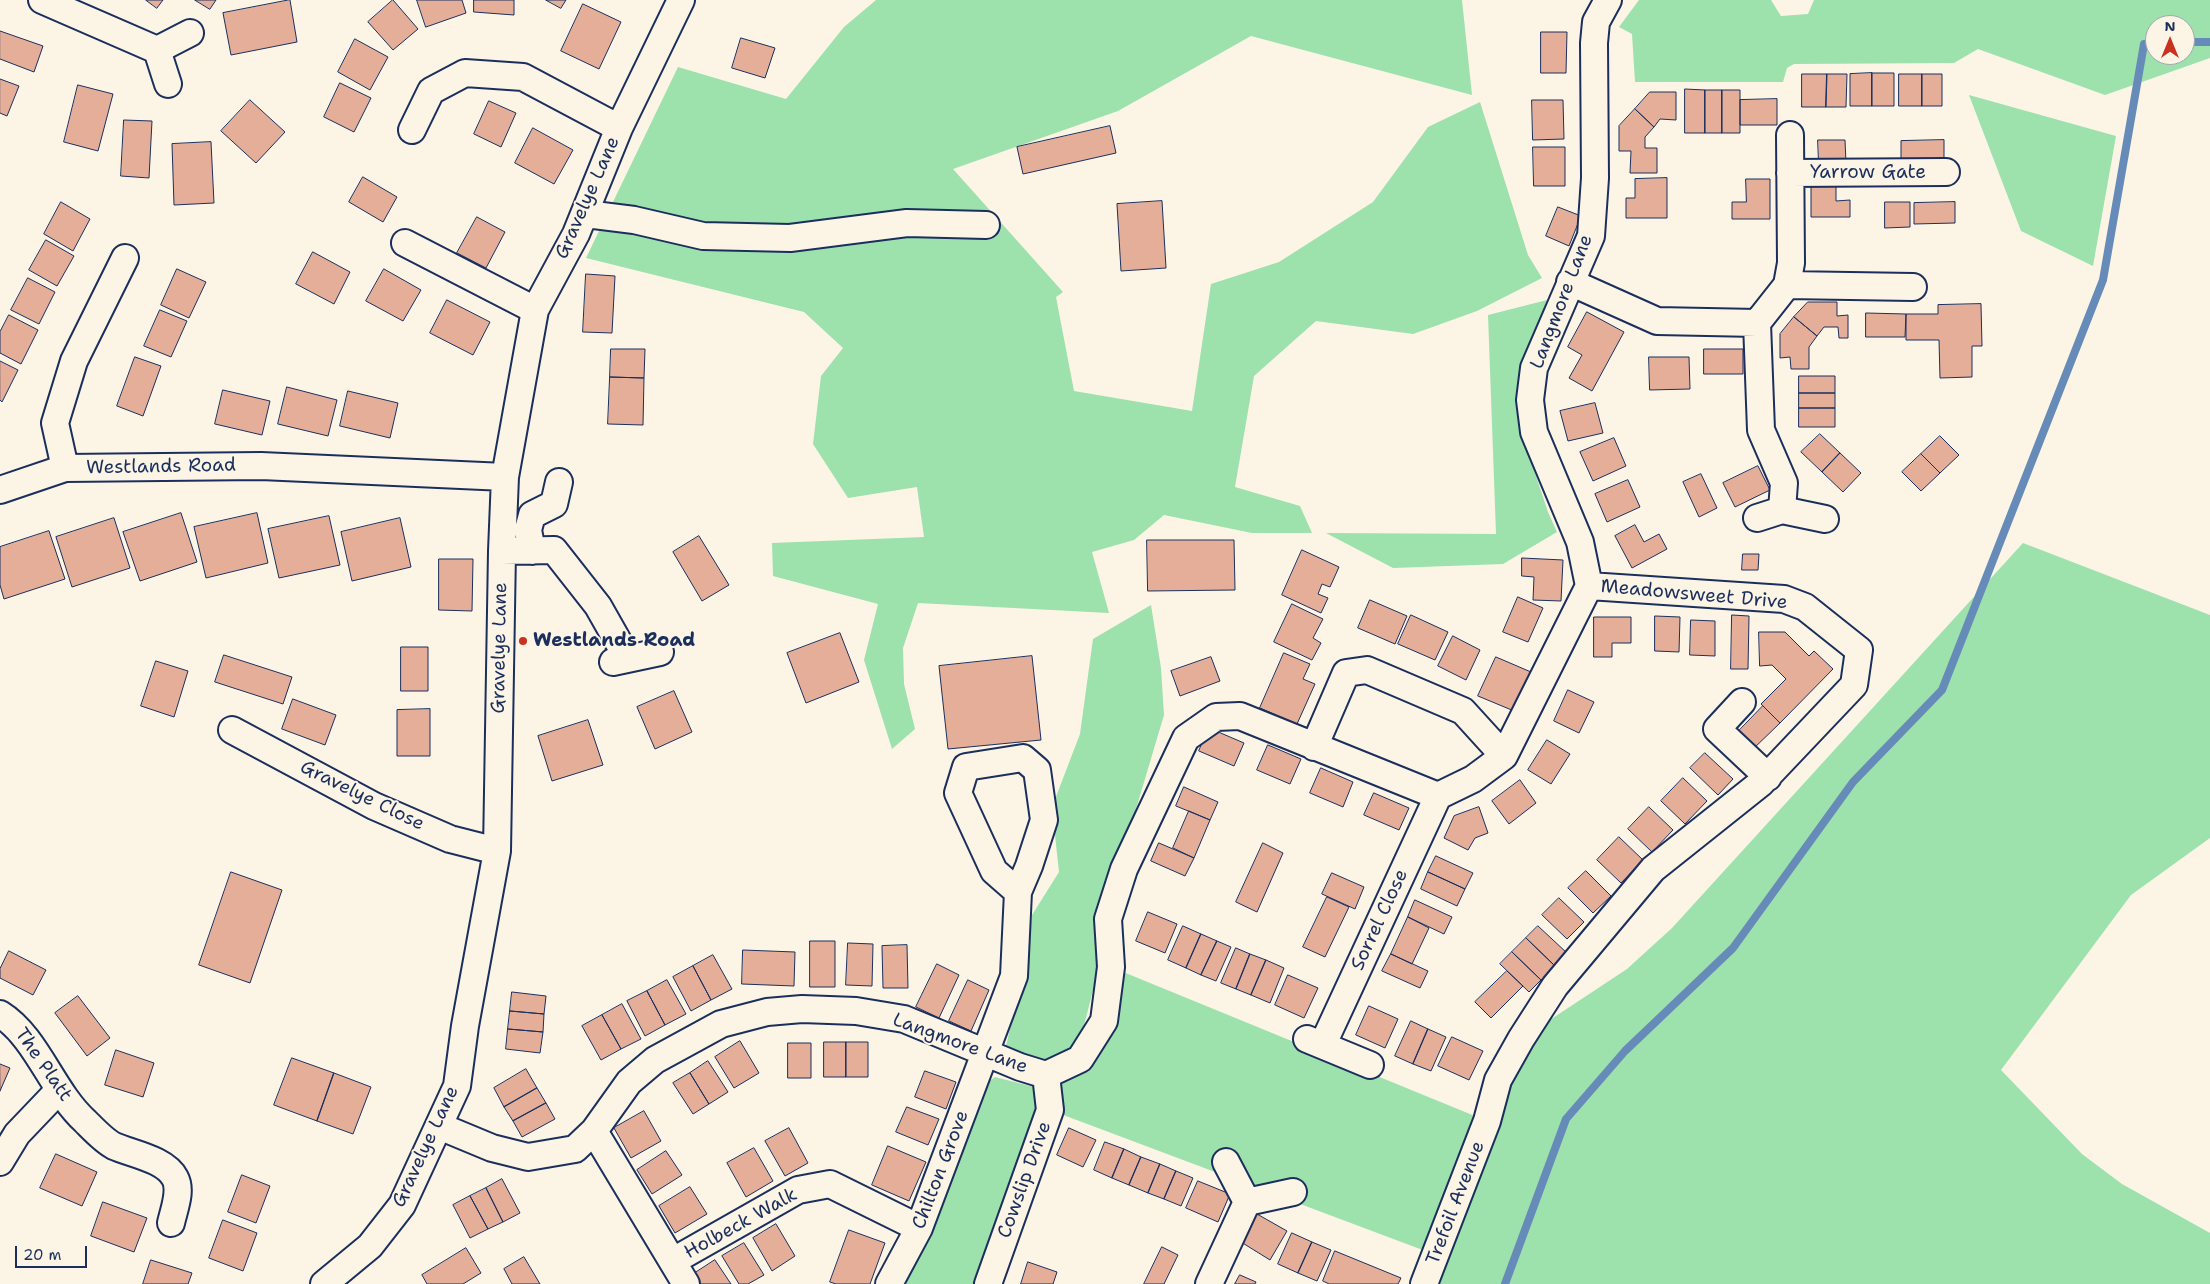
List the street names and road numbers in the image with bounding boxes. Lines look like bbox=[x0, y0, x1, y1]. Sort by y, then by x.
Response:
street label: Gravelye Lane bbox=[551, 133, 625, 263]
street label: Yarrow Gate bbox=[1810, 162, 1926, 184]
street label: Langmore Lane bbox=[1526, 232, 1598, 372]
street label: Westlands Road bbox=[86, 454, 236, 480]
street label: Meadowsweet Drive bbox=[1600, 575, 1788, 615]
street label: Gravelye Lane bbox=[487, 582, 513, 714]
street label: Gravelye Close bbox=[296, 756, 428, 836]
street label: Sorrel Close bbox=[1347, 866, 1413, 974]
street label: Langmore Lane bbox=[889, 1009, 1031, 1079]
street label: The Platt bbox=[9, 1024, 77, 1106]
street label: Gravelye Lane bbox=[388, 1083, 464, 1211]
street label: Chilton Grove bbox=[908, 1107, 974, 1233]
street label: Cowslip Drive bbox=[993, 1118, 1057, 1242]
street label: Trefoil Avenue bbox=[1422, 1138, 1490, 1268]
street label: Holbeck Walk bbox=[681, 1184, 801, 1264]

